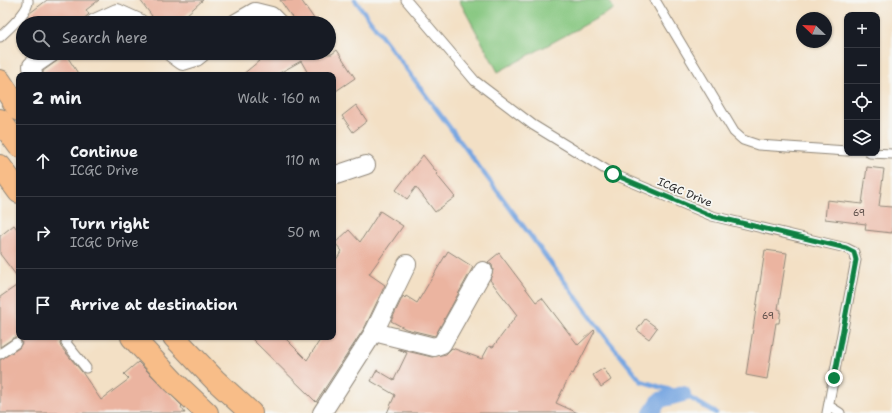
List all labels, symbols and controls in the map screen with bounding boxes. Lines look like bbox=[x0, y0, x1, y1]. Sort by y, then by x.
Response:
north arrow bbox=[796, 12, 832, 48]
map controls bbox=[844, 12, 880, 156]
button: + bbox=[844, 12, 880, 48]
search box bbox=[16, 16, 336, 60]
icon: search bbox=[30, 27, 52, 49]
text: Search here bbox=[62, 28, 148, 48]
button: − bbox=[844, 48, 880, 84]
button: locate bbox=[844, 84, 880, 120]
text: 2 min bbox=[32, 87, 82, 109]
text: Walk · 160 m bbox=[238, 90, 320, 107]
button: layers bbox=[844, 120, 880, 156]
text: Continue bbox=[70, 142, 138, 162]
icon: ahead bbox=[32, 150, 54, 172]
text: 110 m bbox=[285, 152, 320, 169]
text: ICGC Drive bbox=[70, 162, 139, 179]
route start bbox=[604, 165, 622, 183]
street label: ICGC Drive bbox=[655, 174, 714, 211]
house number: 69 bbox=[853, 207, 865, 219]
text: Turn right bbox=[70, 214, 150, 234]
icon: right bbox=[32, 222, 54, 244]
text: 50 m bbox=[287, 224, 320, 241]
text: ICGC Drive bbox=[70, 234, 139, 251]
icon: arrive bbox=[32, 294, 54, 316]
text: Arrive at destination bbox=[70, 295, 238, 315]
house number: 69 bbox=[762, 310, 774, 322]
route end bbox=[825, 369, 843, 387]

